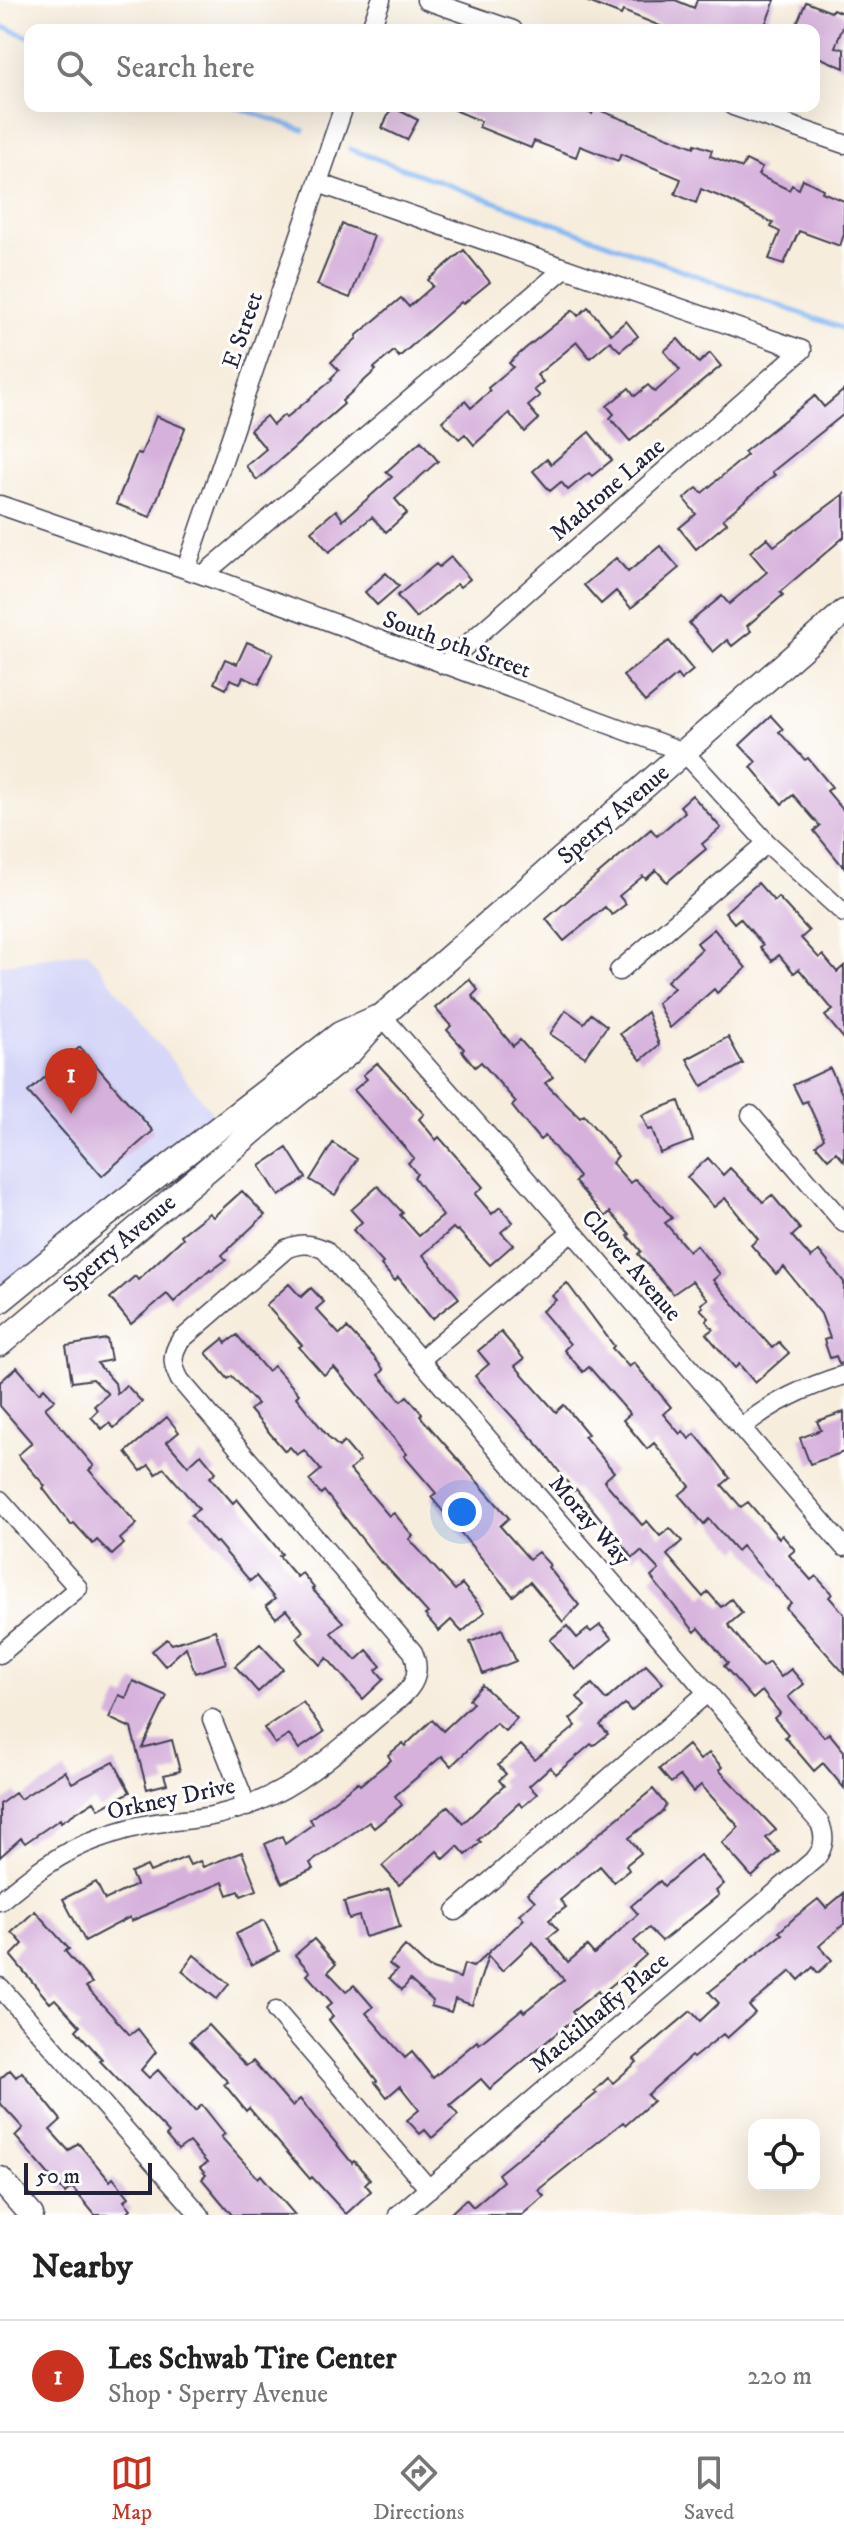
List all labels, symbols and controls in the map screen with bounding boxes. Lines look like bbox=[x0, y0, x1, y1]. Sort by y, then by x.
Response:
search box bbox=[24, 24, 820, 112]
icon: search bbox=[52, 46, 96, 90]
text: Search here bbox=[116, 50, 255, 87]
street label: E Street bbox=[216, 288, 270, 373]
street label: Madrone Lane bbox=[544, 432, 671, 548]
street label: South 9th Street bbox=[378, 604, 535, 686]
street label: Sperry Avenue bbox=[552, 758, 676, 871]
pin: 1 bbox=[45, 1048, 97, 1114]
street label: Sperry Avenue bbox=[57, 1188, 182, 1300]
street label: Clover Avenue bbox=[575, 1204, 688, 1328]
street label: Moray Way bbox=[542, 1469, 637, 1573]
your location bbox=[442, 1492, 482, 1532]
street label: Orkney Drive bbox=[104, 1771, 238, 1827]
street label: Mackilhaffy Place bbox=[524, 1946, 675, 2080]
map controls bbox=[748, 2119, 820, 2191]
button: locate bbox=[748, 2119, 820, 2191]
scale bar bbox=[24, 2159, 152, 2195]
text: 50 m bbox=[36, 2163, 80, 2190]
text: Nearby bbox=[32, 2246, 133, 2288]
text: Les Schwab Tire Center bbox=[108, 2341, 396, 2378]
text: 1 bbox=[53, 2360, 63, 2393]
text: 220 m bbox=[747, 2360, 812, 2393]
text: Shop · Sperry Avenue bbox=[108, 2378, 328, 2411]
tab: Map bbox=[110, 2451, 154, 2526]
tab: Directions bbox=[373, 2451, 464, 2526]
tab: Saved bbox=[684, 2451, 734, 2526]

